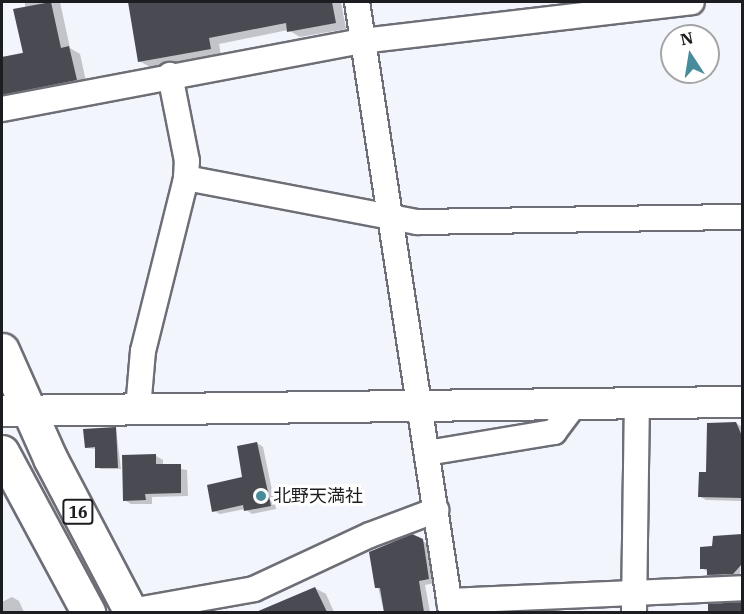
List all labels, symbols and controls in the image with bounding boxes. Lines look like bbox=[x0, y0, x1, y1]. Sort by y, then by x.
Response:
north arrow bbox=[660, 24, 720, 84]
text: N bbox=[678, 27, 695, 49]
place label: 北野天満社 bbox=[273, 485, 363, 507]
marker: 北野天満社 bbox=[254, 489, 268, 503]
road number: 16 bbox=[62, 499, 94, 525]

